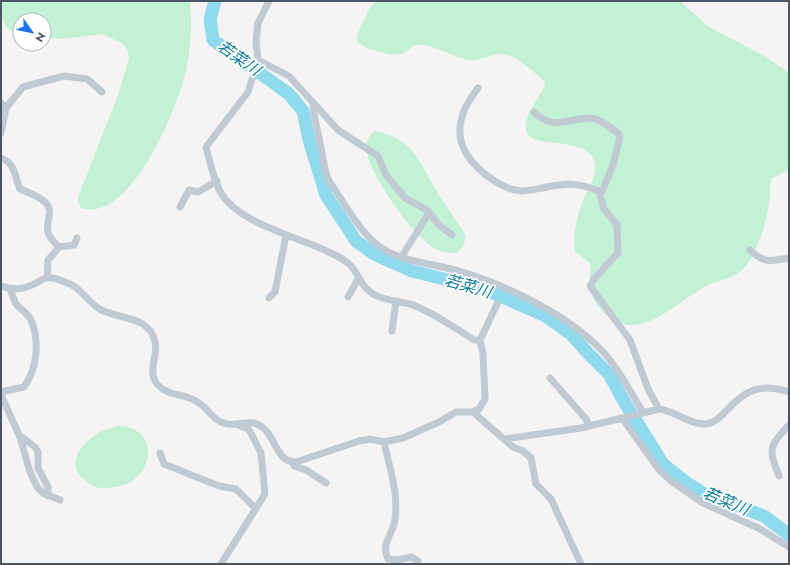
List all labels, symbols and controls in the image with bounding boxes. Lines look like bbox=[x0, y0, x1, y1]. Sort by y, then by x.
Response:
north arrow bbox=[12, 12, 52, 52]
text: N bbox=[31, 29, 49, 45]
water label: 若菜川 bbox=[213, 35, 267, 82]
water label: 若菜川 bbox=[442, 268, 496, 304]
water label: 若菜川 bbox=[699, 481, 754, 522]

